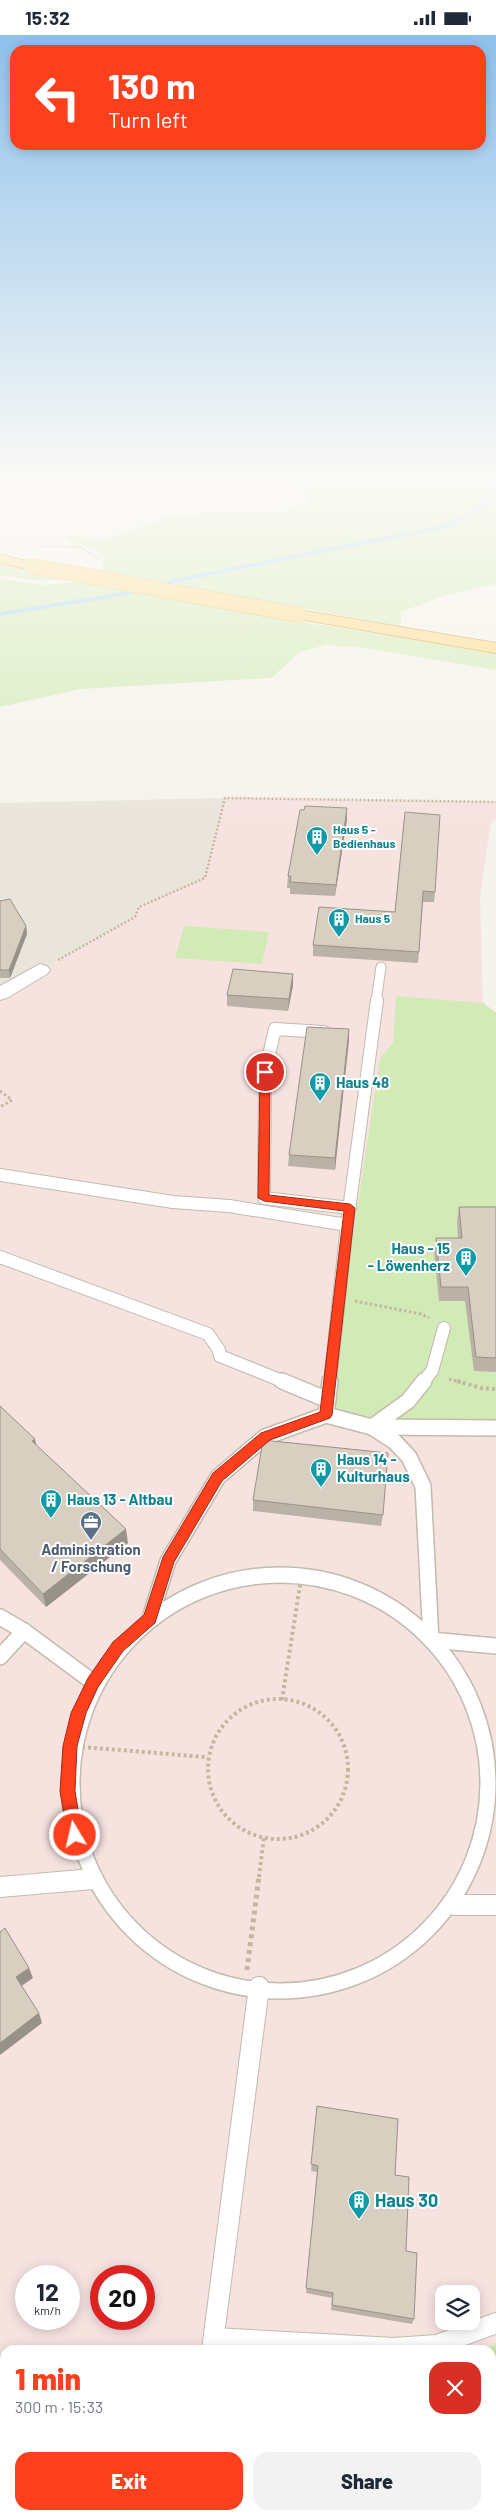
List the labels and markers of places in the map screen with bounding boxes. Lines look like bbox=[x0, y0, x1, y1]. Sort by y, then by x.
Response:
place label: Haus 5 - Bedienhaus bbox=[333, 822, 395, 850]
building icon: Haus 5 - Bedienhaus bbox=[305, 825, 329, 856]
building icon: Haus 5 bbox=[327, 907, 351, 938]
place label: Haus 5 bbox=[355, 911, 391, 925]
pin bbox=[244, 1051, 286, 1093]
building icon: Haus 48 bbox=[308, 1071, 332, 1102]
place label: Haus 48 bbox=[336, 1073, 389, 1091]
place label: Haus - 15 - Löwenherz bbox=[368, 1239, 450, 1274]
building icon: Haus - 15 - Löwenherz bbox=[454, 1246, 478, 1277]
place label: Haus 14 - Kulturhaus bbox=[337, 1450, 410, 1485]
building icon: Haus 14 - Kulturhaus bbox=[309, 1457, 333, 1488]
building icon: Haus 13 - Altbau bbox=[39, 1488, 63, 1519]
place label: Haus 13 - Altbau bbox=[67, 1490, 173, 1508]
office icon: Administration / Forschung bbox=[79, 1510, 103, 1541]
place label: Administration / Forschung bbox=[41, 1540, 141, 1575]
building icon: Haus 30 bbox=[347, 2189, 371, 2220]
place label: Haus 30 bbox=[375, 2189, 438, 2211]

